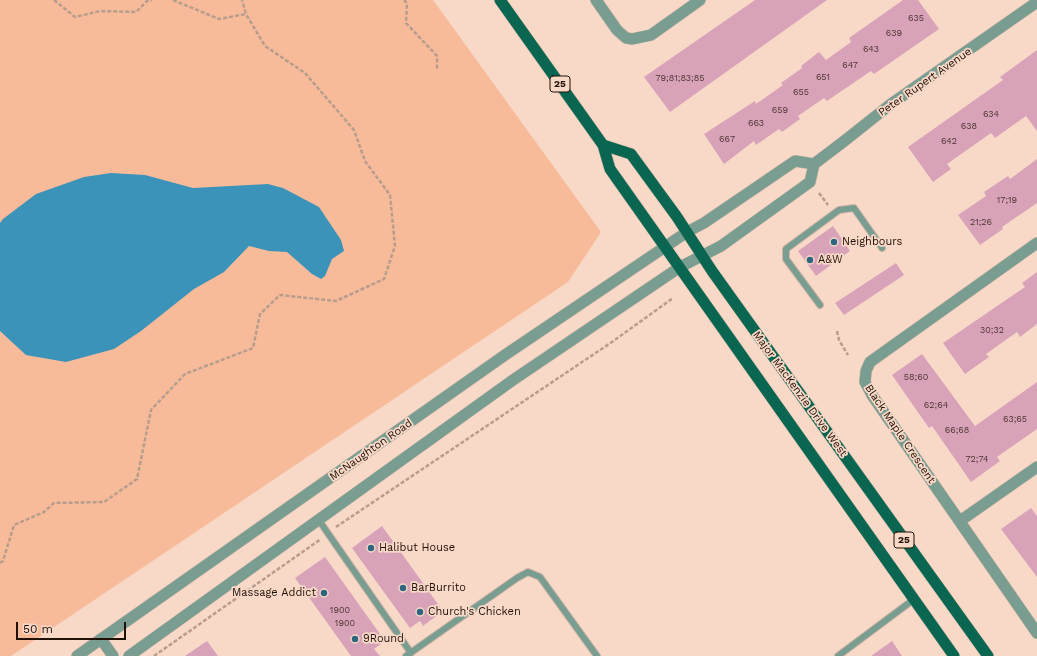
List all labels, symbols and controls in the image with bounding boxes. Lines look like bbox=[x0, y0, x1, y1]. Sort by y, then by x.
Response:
house number: 635 bbox=[908, 13, 924, 23]
house number: 639 bbox=[886, 28, 902, 38]
house number: 643 bbox=[863, 44, 879, 54]
street label: Peter Rupert Avenue bbox=[876, 45, 974, 119]
house number: 647 bbox=[842, 60, 858, 70]
house number: 651 bbox=[816, 72, 830, 82]
house number: 79;81;83;85 bbox=[655, 73, 705, 83]
road number: 25 bbox=[550, 76, 570, 92]
house number: 655 bbox=[793, 87, 809, 97]
house number: 659 bbox=[772, 105, 788, 115]
house number: 634 bbox=[983, 109, 999, 119]
house number: 663 bbox=[748, 118, 764, 128]
house number: 638 bbox=[961, 121, 977, 131]
house number: 667 bbox=[719, 134, 735, 144]
house number: 642 bbox=[941, 136, 957, 146]
house number: 17;19 bbox=[997, 195, 1017, 205]
house number: 21;26 bbox=[970, 217, 992, 227]
place label: Neighbours bbox=[842, 235, 902, 249]
marker: Neighbours bbox=[829, 237, 839, 247]
place label: A&W bbox=[818, 253, 842, 267]
marker: A&W bbox=[805, 255, 815, 265]
house number: 30;32 bbox=[980, 325, 1004, 335]
street label: Major MacKenzie Drive West bbox=[750, 329, 850, 459]
house number: 58;60 bbox=[904, 372, 928, 382]
street label: Black Maple Crescent bbox=[862, 382, 938, 486]
house number: 62;64 bbox=[924, 400, 948, 410]
house number: 63;65 bbox=[1003, 414, 1027, 424]
street label: McNaughton Road bbox=[327, 417, 415, 483]
house number: 66;68 bbox=[945, 425, 969, 435]
house number: 72;74 bbox=[966, 454, 988, 464]
road number: 25 bbox=[894, 532, 914, 548]
place label: Halibut House bbox=[379, 541, 455, 555]
marker: Halibut House bbox=[366, 543, 376, 553]
place label: BarBurrito bbox=[411, 581, 466, 595]
marker: BarBurrito bbox=[398, 583, 408, 593]
place label: Massage Addict bbox=[232, 586, 316, 600]
marker: Massage Addict bbox=[319, 588, 329, 598]
house number: 1900 bbox=[330, 605, 350, 615]
place label: Church's Chicken bbox=[428, 605, 521, 619]
marker: Church's Chicken bbox=[415, 607, 425, 617]
scale bar bbox=[18, 614, 128, 640]
house number: 1900 bbox=[335, 618, 355, 628]
text: 50 m bbox=[23, 622, 53, 636]
place label: 9Round bbox=[363, 632, 404, 646]
marker: 9Round bbox=[350, 634, 360, 644]

